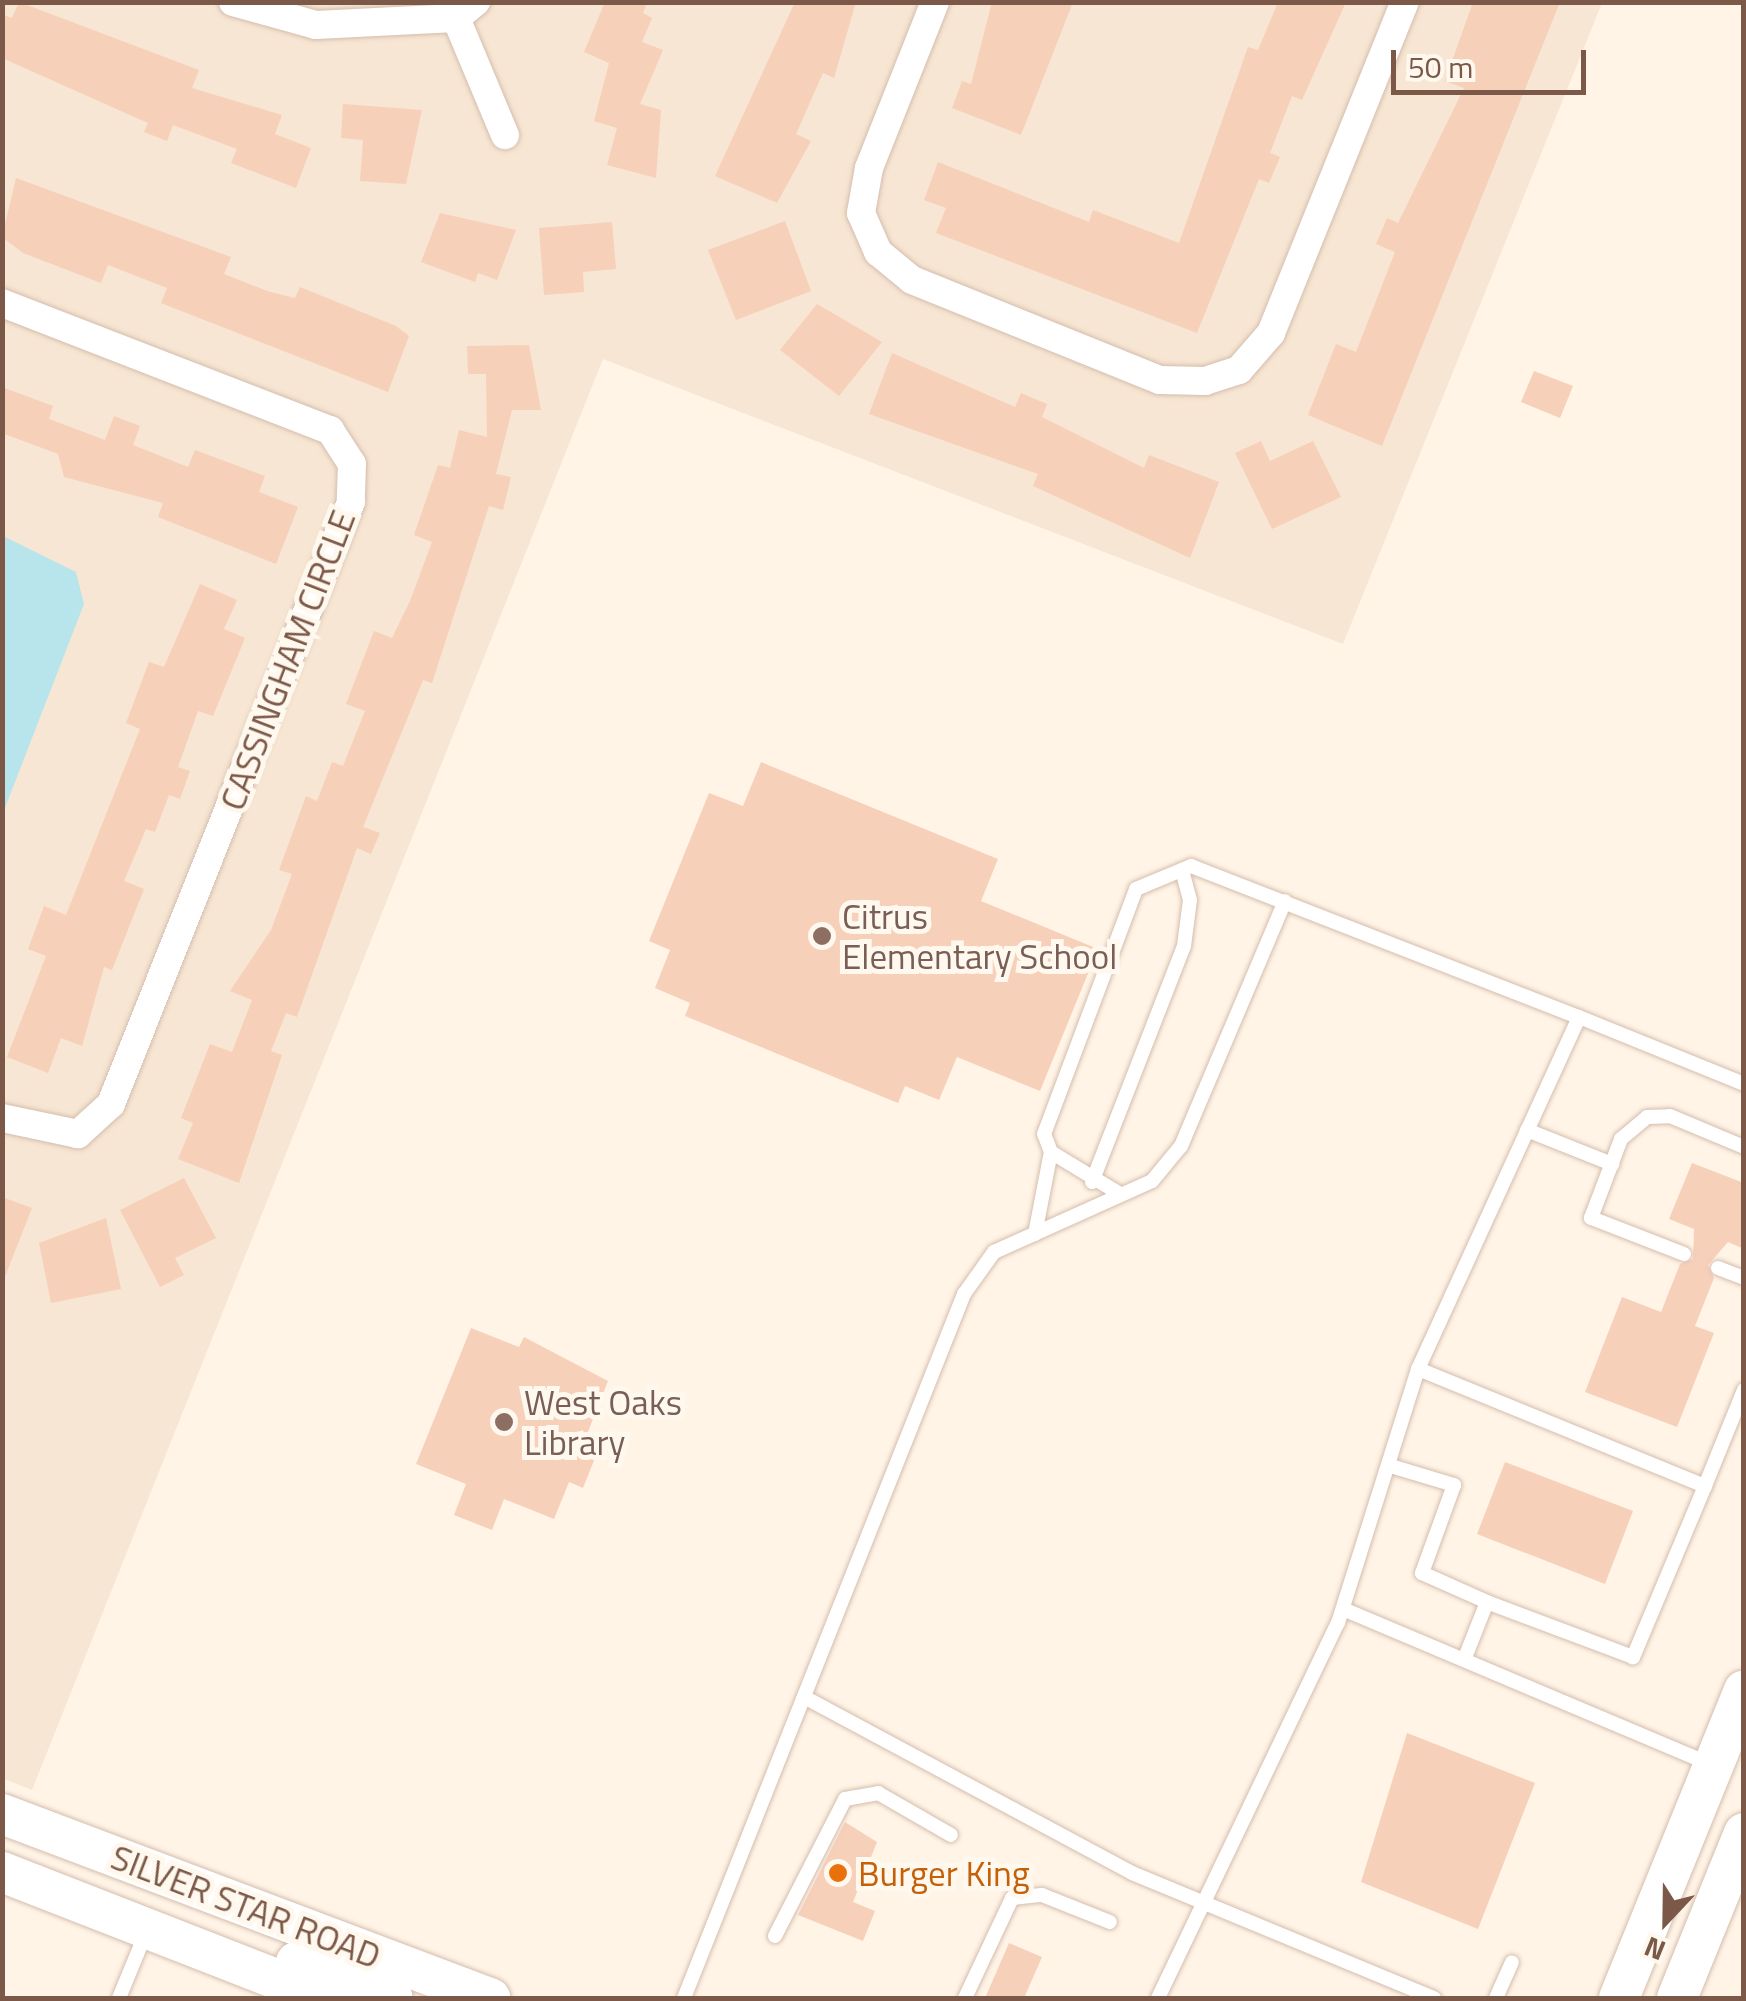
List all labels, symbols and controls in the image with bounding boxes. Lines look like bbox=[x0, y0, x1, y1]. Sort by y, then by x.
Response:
scale bar bbox=[1396, 30, 1591, 92]
text: 50 m bbox=[1408, 44, 1473, 90]
street label: CASSINGHAM CIRCLE bbox=[211, 504, 363, 816]
place label: Citrus Elementary School bbox=[842, 895, 1117, 977]
marker: Citrus Elementary School bbox=[811, 925, 833, 947]
place label: West Oaks Library bbox=[524, 1381, 682, 1463]
marker: West Oaks Library bbox=[493, 1411, 515, 1433]
street label: SILVER STAR ROAD bbox=[106, 1835, 386, 1977]
place label: Burger King bbox=[858, 1852, 1030, 1894]
marker: Burger King bbox=[827, 1862, 849, 1884]
north arrow bbox=[1616, 1871, 1716, 1971]
text: N bbox=[1638, 1926, 1672, 1973]

